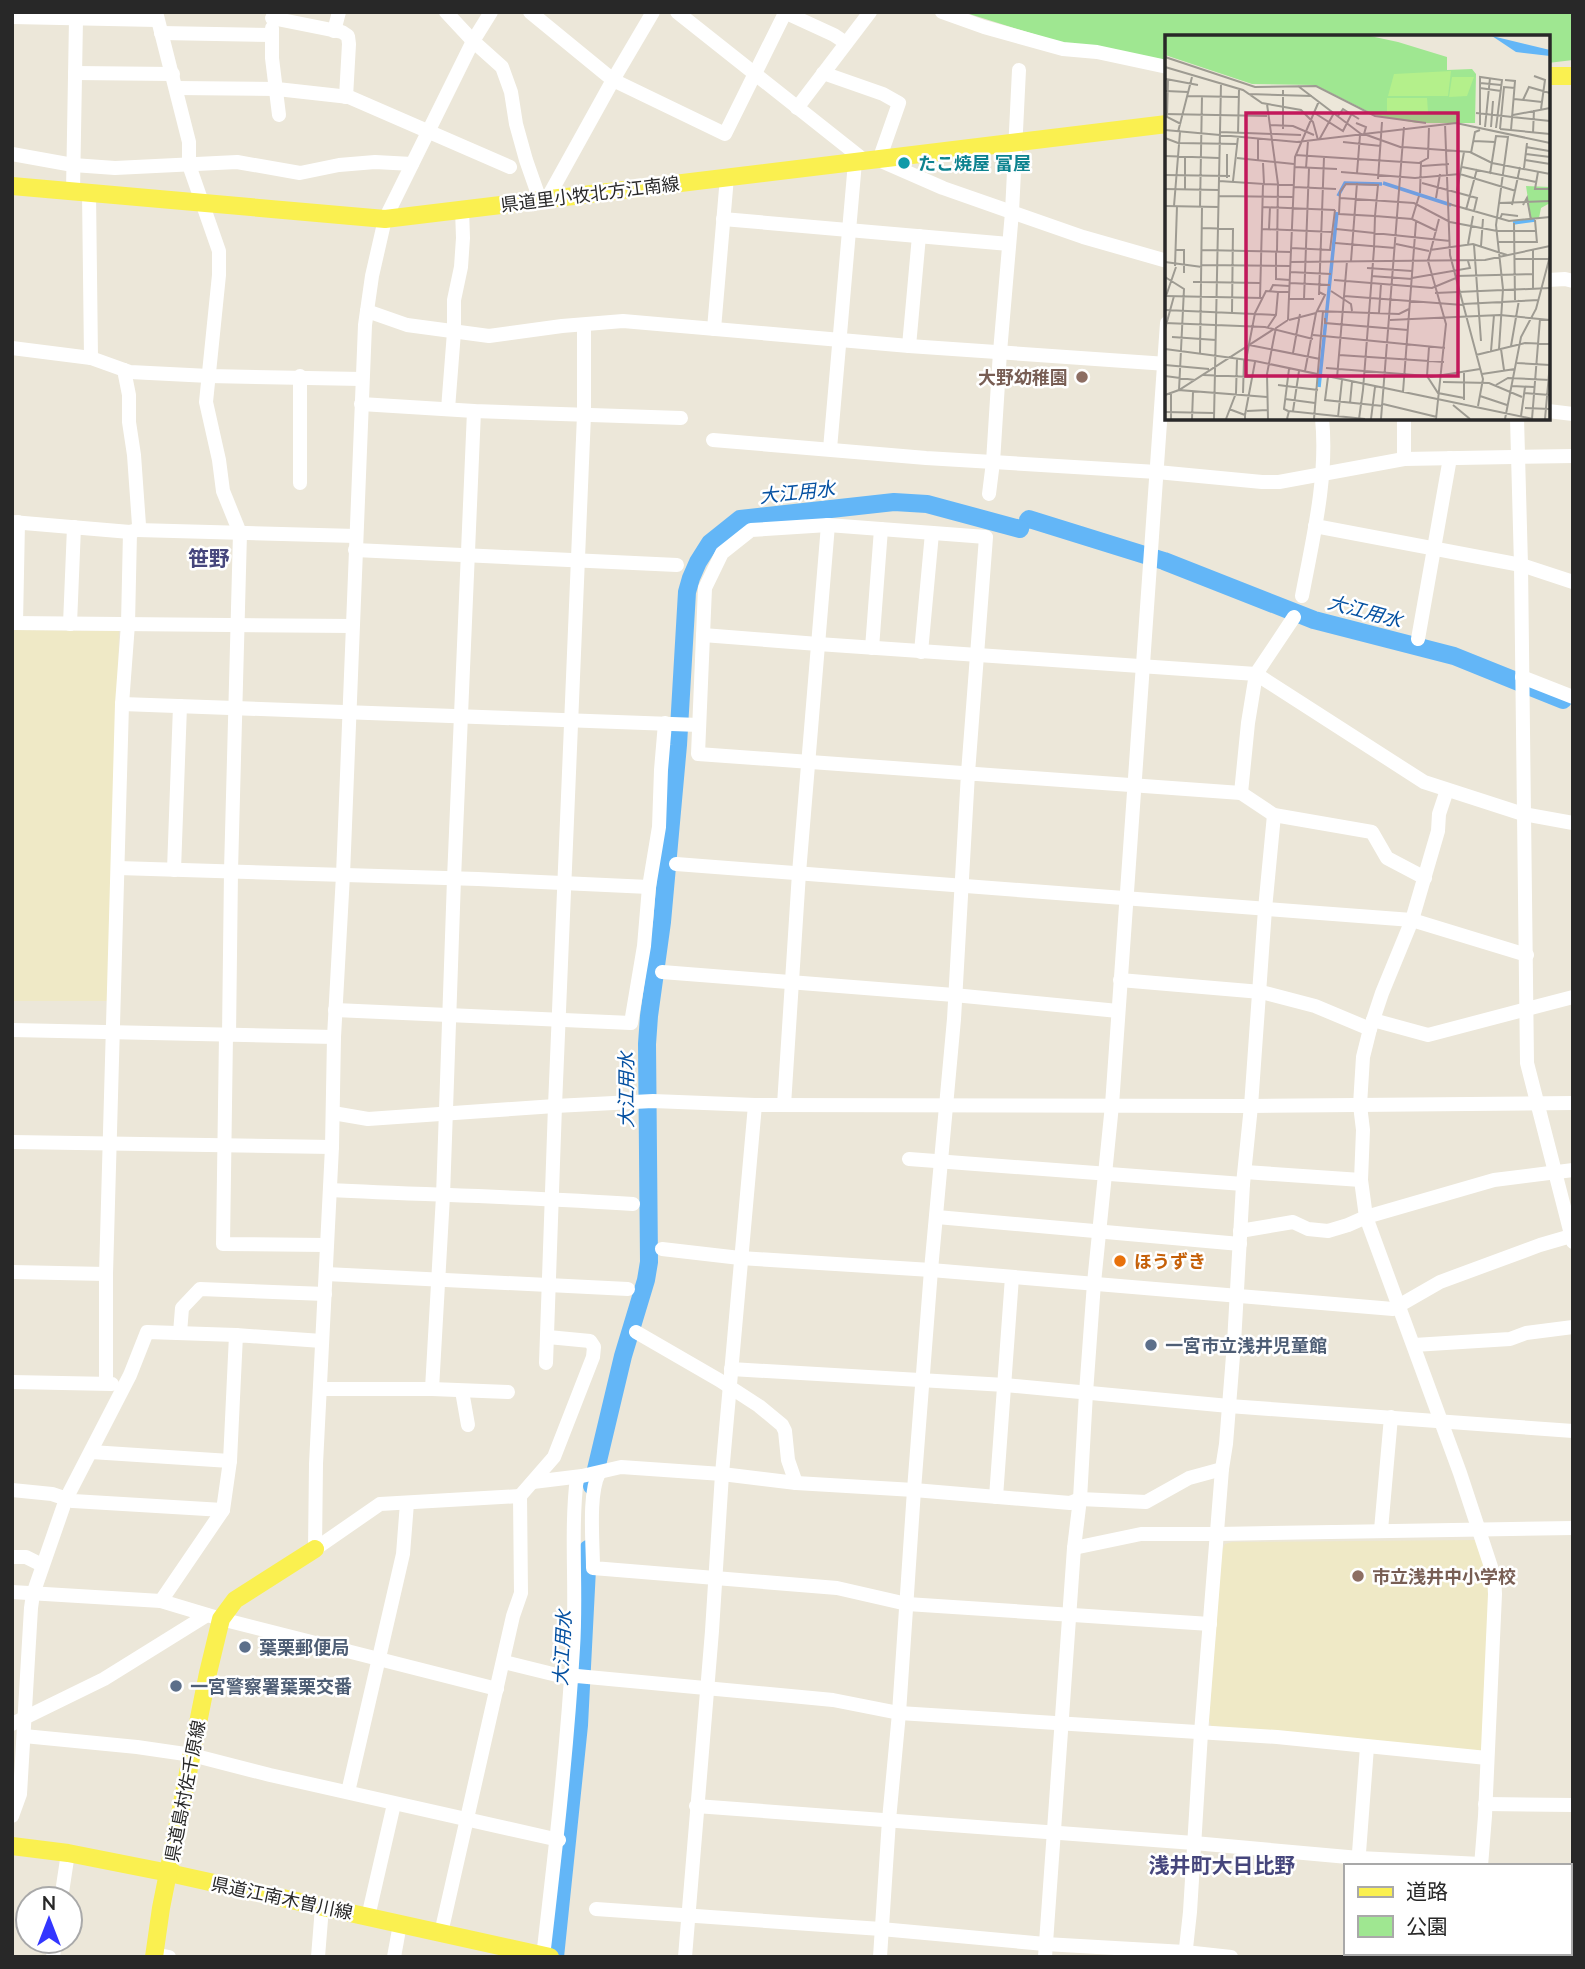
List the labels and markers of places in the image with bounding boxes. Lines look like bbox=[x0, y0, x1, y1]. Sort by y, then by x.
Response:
place label: たこ焼屋 富屋 bbox=[918, 152, 1031, 175]
marker: たこ焼屋 富屋 bbox=[896, 155, 912, 171]
place label: 大野幼稚園 bbox=[978, 366, 1068, 389]
marker: 大野幼稚園 bbox=[1074, 369, 1090, 385]
place label: ほうずき bbox=[1134, 1250, 1206, 1273]
marker: ほうずき bbox=[1112, 1253, 1128, 1269]
place label: 一宮市立浅井児童館 bbox=[1165, 1334, 1327, 1357]
marker: 一宮市立浅井児童館 bbox=[1143, 1337, 1159, 1353]
place label: 市立浅井中小学校 bbox=[1372, 1565, 1516, 1588]
marker: 市立浅井中小学校 bbox=[1350, 1568, 1366, 1584]
place label: 葉栗郵便局 bbox=[259, 1636, 349, 1659]
marker: 葉栗郵便局 bbox=[237, 1639, 253, 1655]
place label: 一宮警察署葉栗交番 bbox=[190, 1675, 352, 1698]
marker: 一宮警察署葉栗交番 bbox=[168, 1678, 184, 1694]

